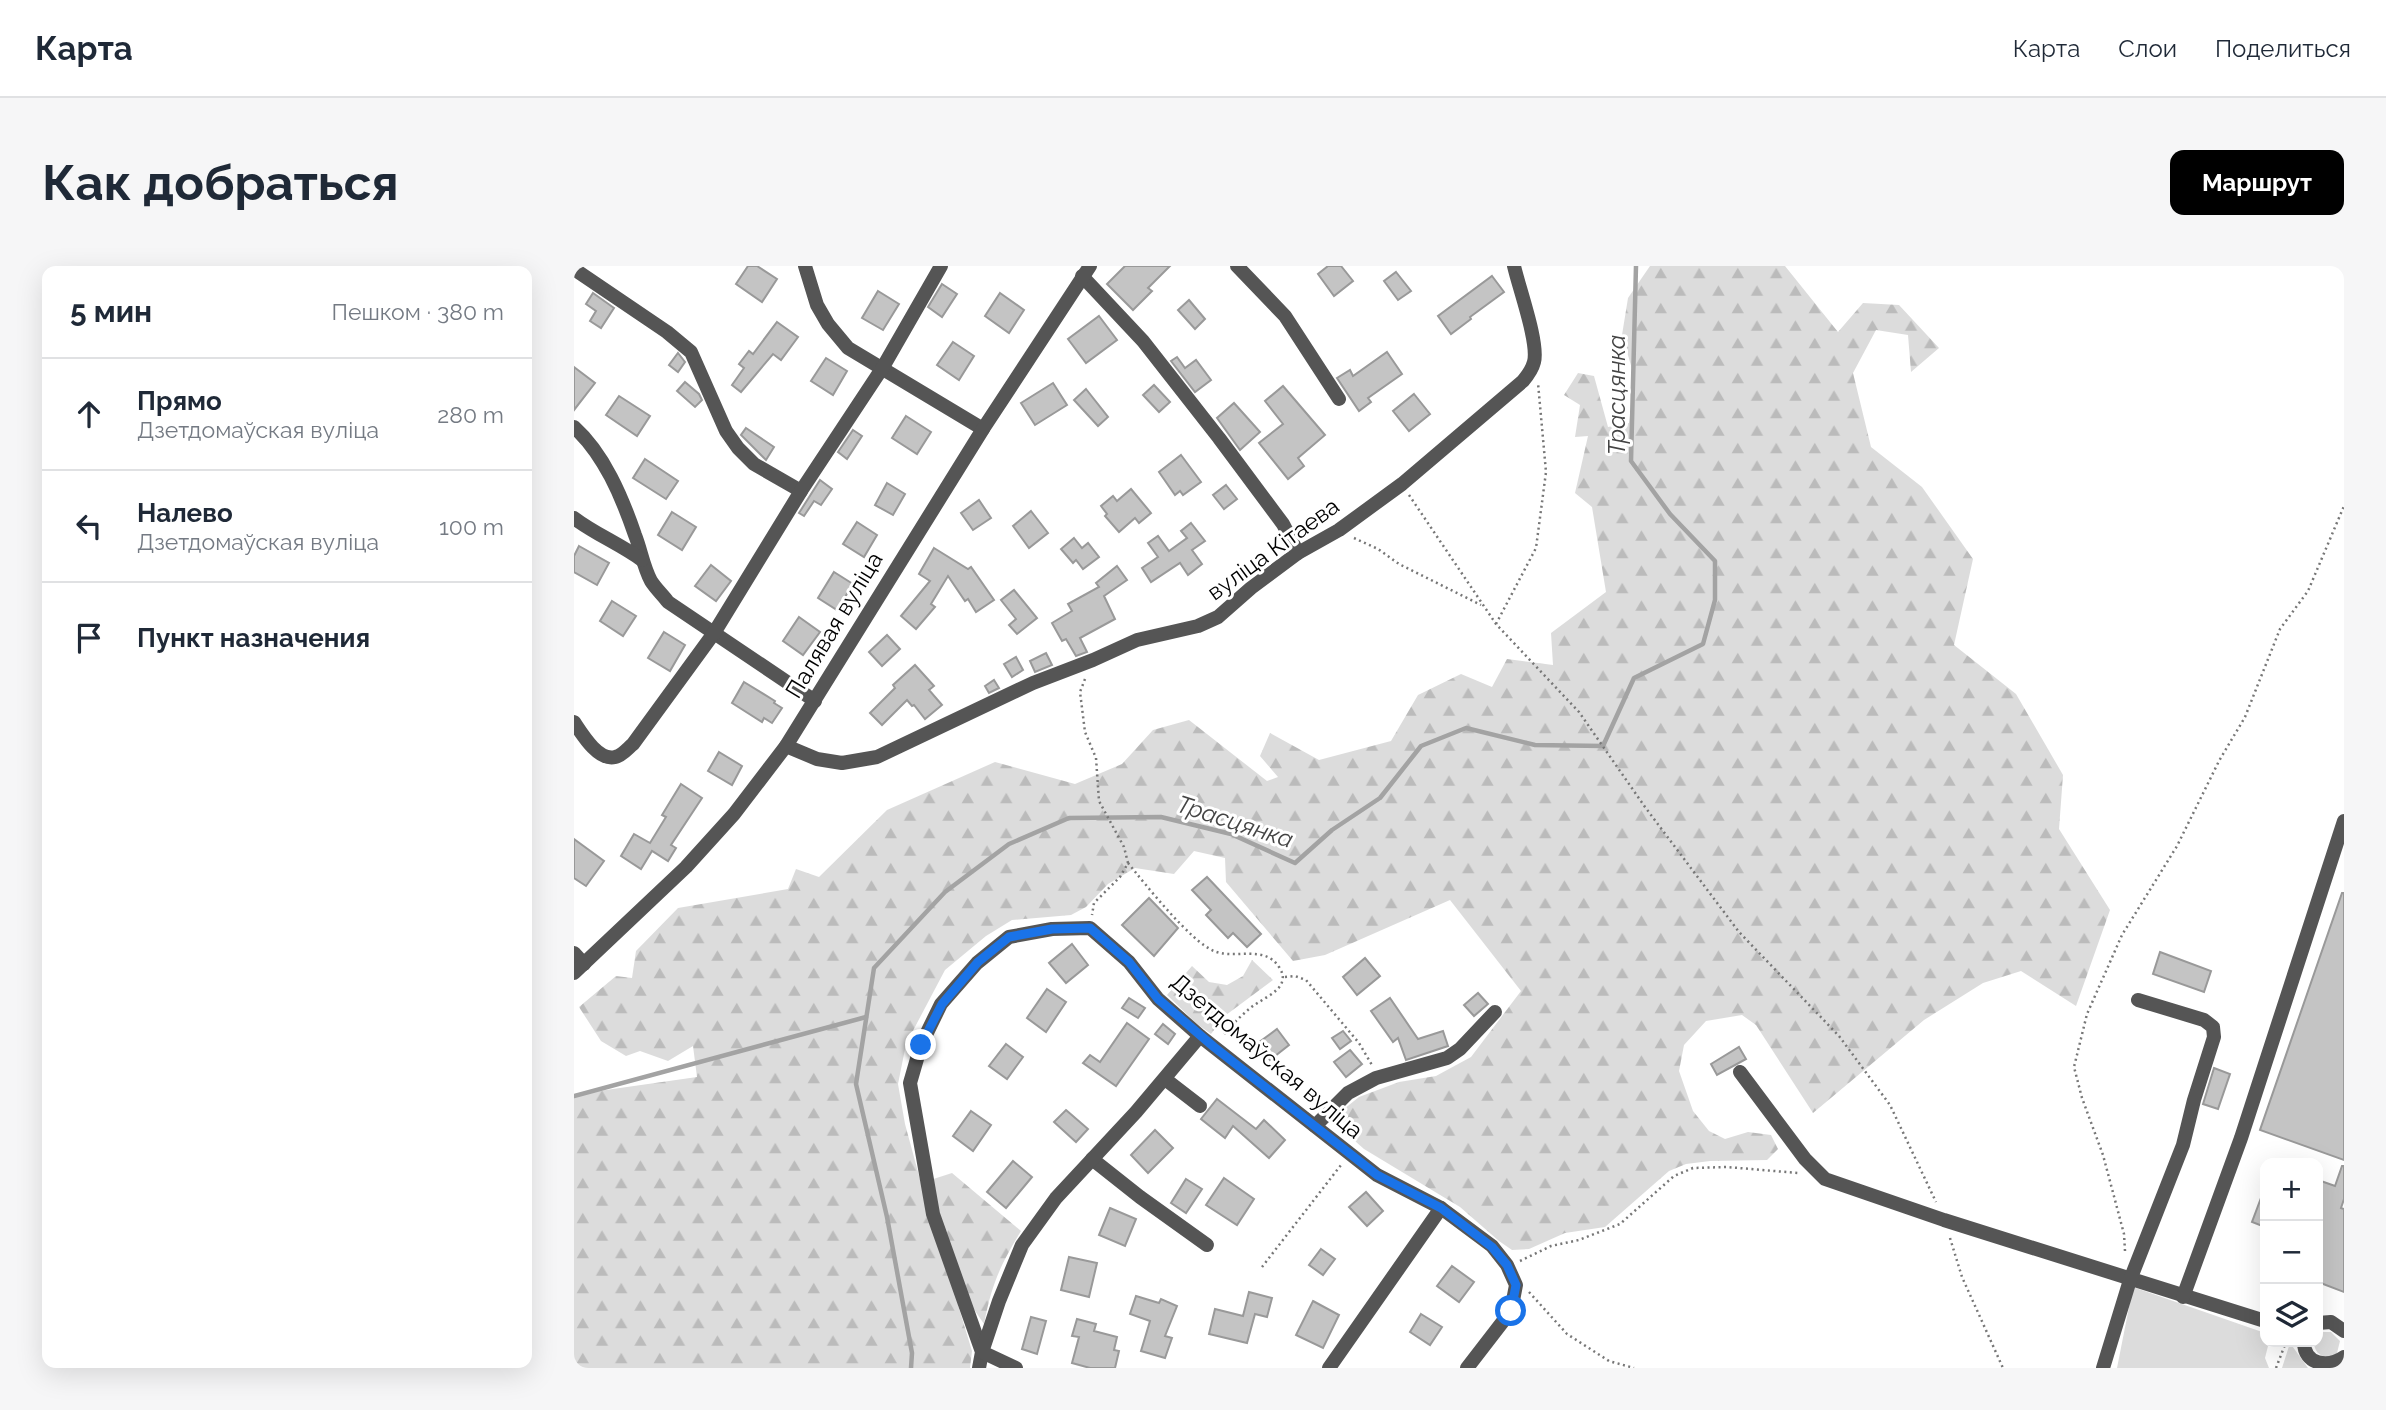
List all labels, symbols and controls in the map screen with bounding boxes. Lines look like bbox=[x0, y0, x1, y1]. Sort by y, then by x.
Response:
text: Карта bbox=[35, 29, 133, 68]
text: Карта bbox=[2013, 34, 2080, 63]
text: Слои bbox=[2118, 34, 2177, 63]
text: Поделиться bbox=[2215, 34, 2351, 63]
button: Маршрут bbox=[2170, 150, 2344, 215]
text: Как добраться bbox=[42, 154, 399, 211]
text: 5 мин bbox=[70, 294, 152, 329]
text: Пешком · 380 m bbox=[331, 298, 504, 325]
water label: Трасцянка bbox=[1602, 335, 1631, 455]
text: Прямо bbox=[137, 386, 222, 416]
icon: ahead bbox=[70, 395, 108, 433]
text: 280 m bbox=[437, 401, 504, 428]
text: Дзетдомаўская вуліца bbox=[137, 416, 379, 443]
street label: вуліца Кітаева bbox=[1202, 492, 1344, 605]
text: Налево bbox=[137, 498, 233, 528]
icon: left bbox=[70, 507, 108, 545]
text: 100 m bbox=[439, 513, 504, 540]
text: Дзетдомаўская вуліца bbox=[137, 528, 379, 555]
street label: Палявая вуліца bbox=[779, 547, 888, 703]
icon: arrive bbox=[70, 619, 108, 657]
text: Пункт назначения bbox=[137, 623, 370, 653]
water label: Трасцянка bbox=[1173, 789, 1297, 854]
street label: Дзетдомаўская вуліца bbox=[1166, 967, 1369, 1144]
route end bbox=[905, 1029, 936, 1060]
map controls bbox=[2260, 1158, 2323, 1347]
button: + bbox=[2260, 1158, 2323, 1221]
button: − bbox=[2260, 1221, 2323, 1284]
button: layers bbox=[2260, 1284, 2323, 1347]
route start bbox=[1495, 1295, 1526, 1326]

